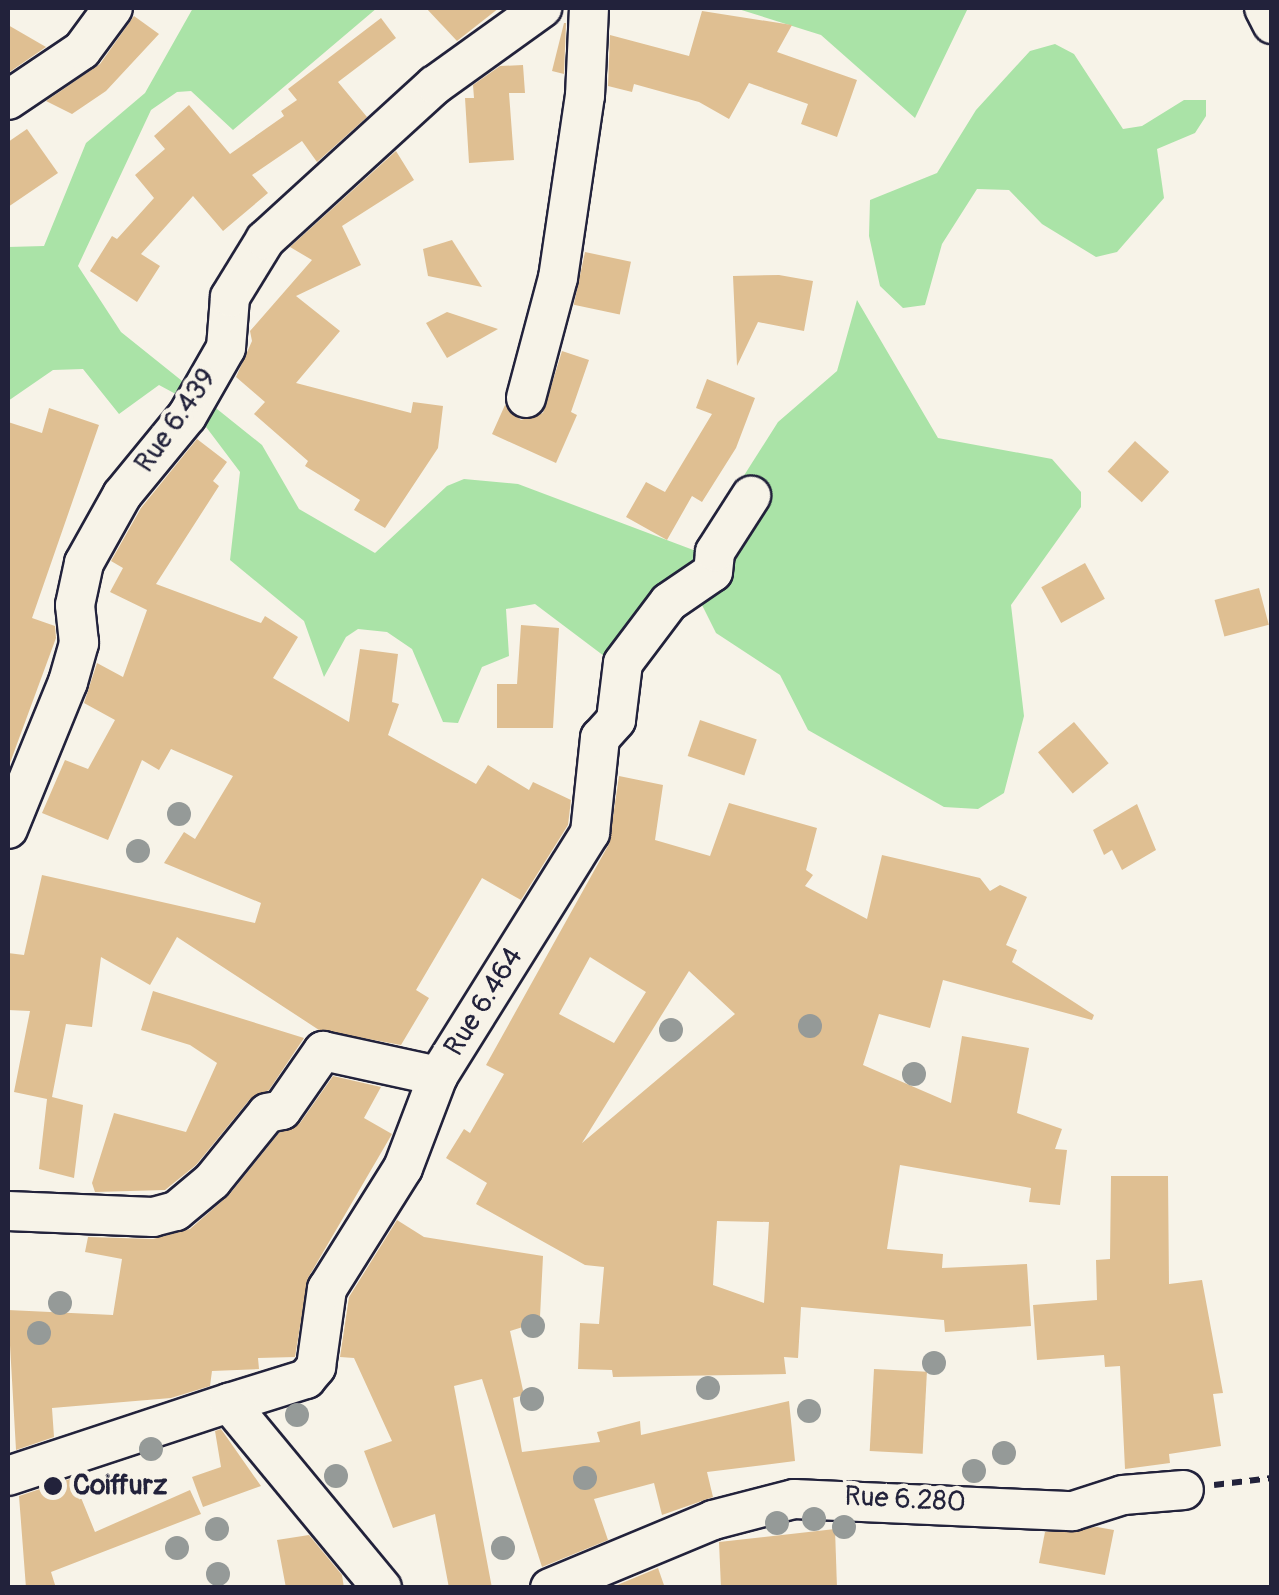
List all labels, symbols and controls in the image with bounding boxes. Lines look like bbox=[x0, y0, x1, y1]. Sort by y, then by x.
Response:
street label: Rue 6.439 bbox=[128, 363, 224, 479]
street label: Rue 6.464 bbox=[438, 942, 530, 1062]
place label: Coiffurz bbox=[73, 1469, 167, 1503]
marker: Coiffurz bbox=[42, 1475, 64, 1497]
street label: Rue 6.280 bbox=[843, 1480, 967, 1520]

